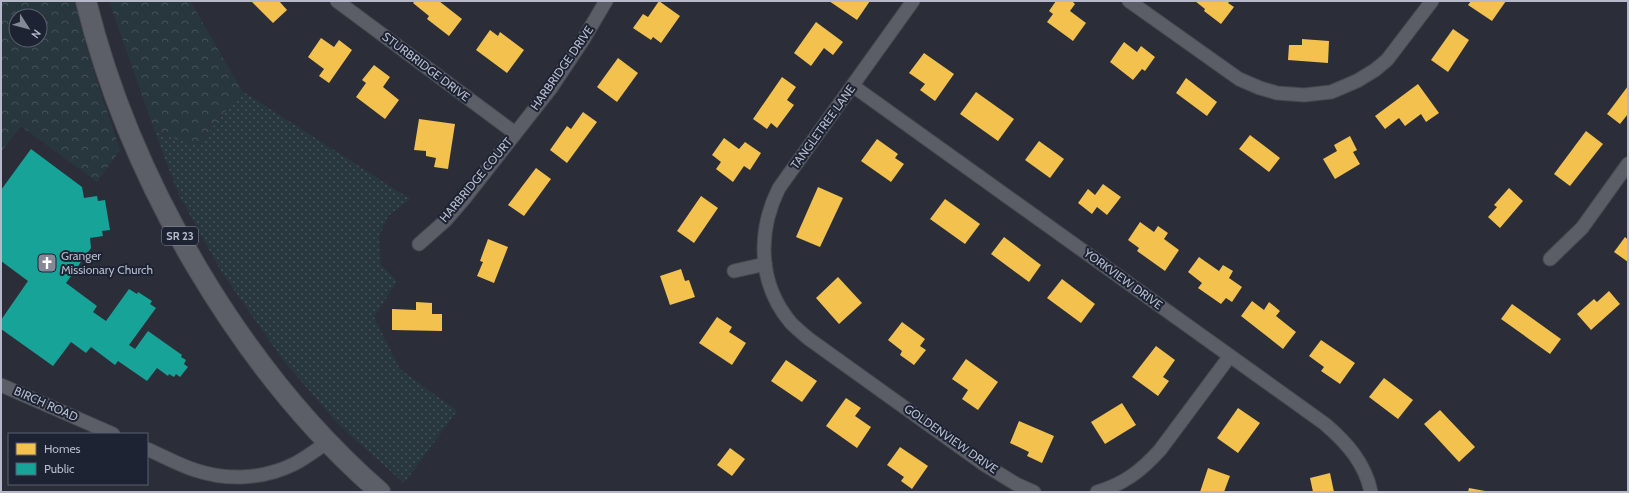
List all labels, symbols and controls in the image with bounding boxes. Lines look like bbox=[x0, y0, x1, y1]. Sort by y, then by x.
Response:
north arrow bbox=[8, 8, 48, 48]
street label: HARBRIDGE DRIVE bbox=[527, 22, 597, 113]
text: N bbox=[28, 27, 44, 41]
street label: STURBRIDGE DRIVE bbox=[379, 29, 473, 105]
street label: TANGLETREE LANE bbox=[787, 81, 858, 172]
street label: HARBRIDGE COURT bbox=[436, 134, 516, 225]
road number: SR 23 bbox=[162, 227, 198, 245]
street label: YORKVIEW DRIVE bbox=[1080, 244, 1166, 312]
place label: Granger Missionary Church bbox=[61, 248, 153, 277]
church icon: Granger Missionary Church bbox=[36, 252, 58, 274]
street label: BIRCH ROAD bbox=[12, 383, 81, 424]
street label: GOLDENVIEW DRIVE bbox=[901, 401, 1001, 477]
legend bbox=[8, 433, 148, 485]
text: Homes bbox=[44, 441, 81, 456]
text: Public bbox=[44, 461, 75, 476]

